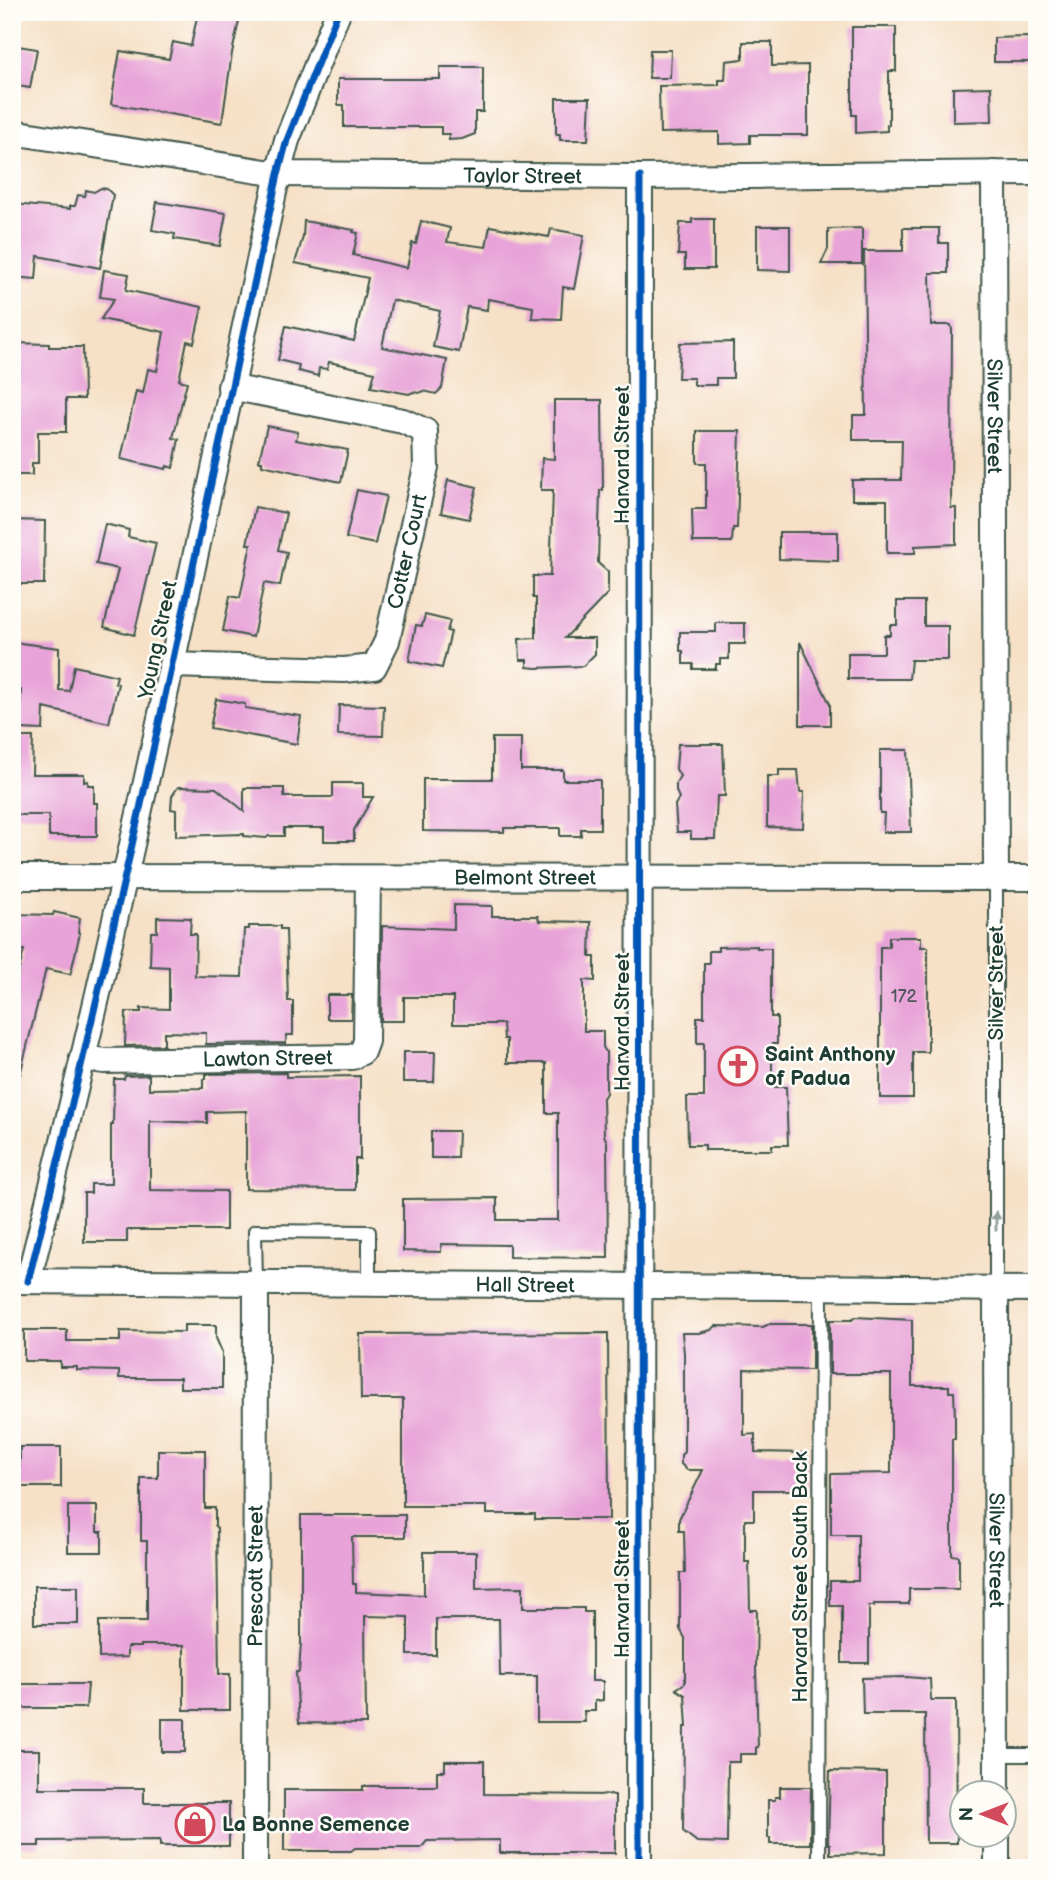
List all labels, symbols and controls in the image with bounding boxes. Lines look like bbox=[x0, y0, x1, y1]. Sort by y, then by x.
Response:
street label: Taylor Street bbox=[463, 163, 583, 189]
street label: Silver Street bbox=[982, 358, 1007, 474]
street label: Harvard Street bbox=[610, 385, 635, 524]
street label: Cotter Court bbox=[382, 491, 432, 611]
street label: Young Street bbox=[133, 578, 183, 703]
street label: Belmont Street bbox=[454, 865, 597, 890]
street label: Silver Street bbox=[984, 925, 1009, 1041]
street label: Harvard Street bbox=[610, 952, 635, 1091]
house number: 172 bbox=[891, 986, 918, 1007]
place label: Saint Anthony of Padua bbox=[765, 1042, 896, 1091]
street label: Lawton Street bbox=[203, 1045, 334, 1072]
church icon: Saint Anthony of Padua bbox=[717, 1045, 759, 1087]
one-way arrow bbox=[990, 1209, 1002, 1231]
street label: Hall Street bbox=[475, 1272, 575, 1298]
street label: Harvard Street South Back bbox=[788, 1451, 813, 1703]
street label: Silver Street bbox=[984, 1492, 1009, 1608]
street label: Prescott Street bbox=[243, 1504, 268, 1647]
street label: Harvard Street bbox=[610, 1519, 635, 1658]
north arrow bbox=[948, 1778, 1018, 1848]
shop icon: La Bonne Semence bbox=[174, 1803, 216, 1845]
text: N bbox=[956, 1807, 979, 1821]
place label: La Bonne Semence bbox=[222, 1812, 410, 1837]

